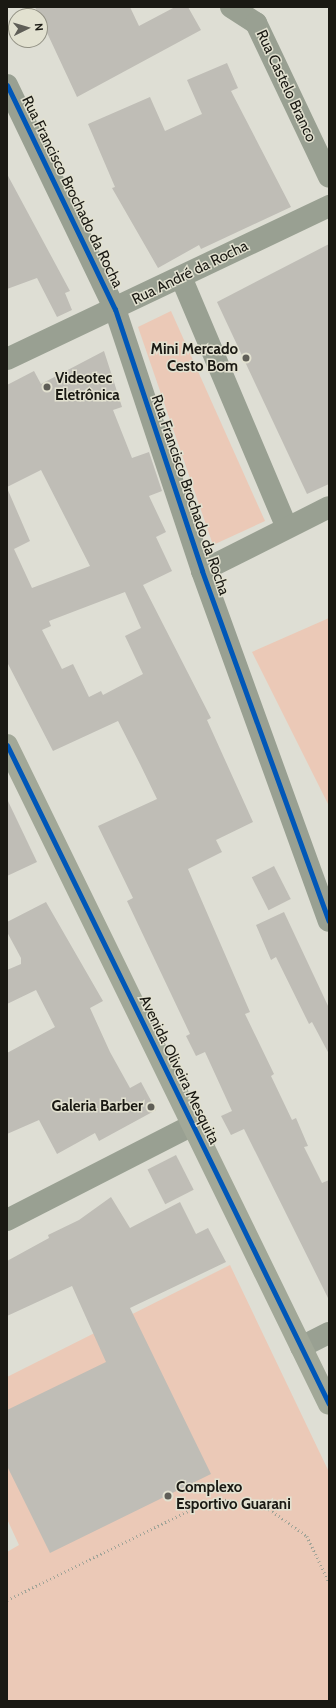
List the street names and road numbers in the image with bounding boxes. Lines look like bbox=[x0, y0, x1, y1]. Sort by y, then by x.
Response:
street label: Rua Castelo Branco bbox=[252, 27, 320, 145]
street label: Rua Francisco Brochado da Rocha bbox=[18, 93, 126, 291]
street label: Rua André da Rocha bbox=[129, 237, 251, 309]
street label: Rua Francisco Brochado da Rocha bbox=[147, 392, 233, 598]
street label: Avenida Oliveira Mesquita bbox=[135, 993, 223, 1147]

